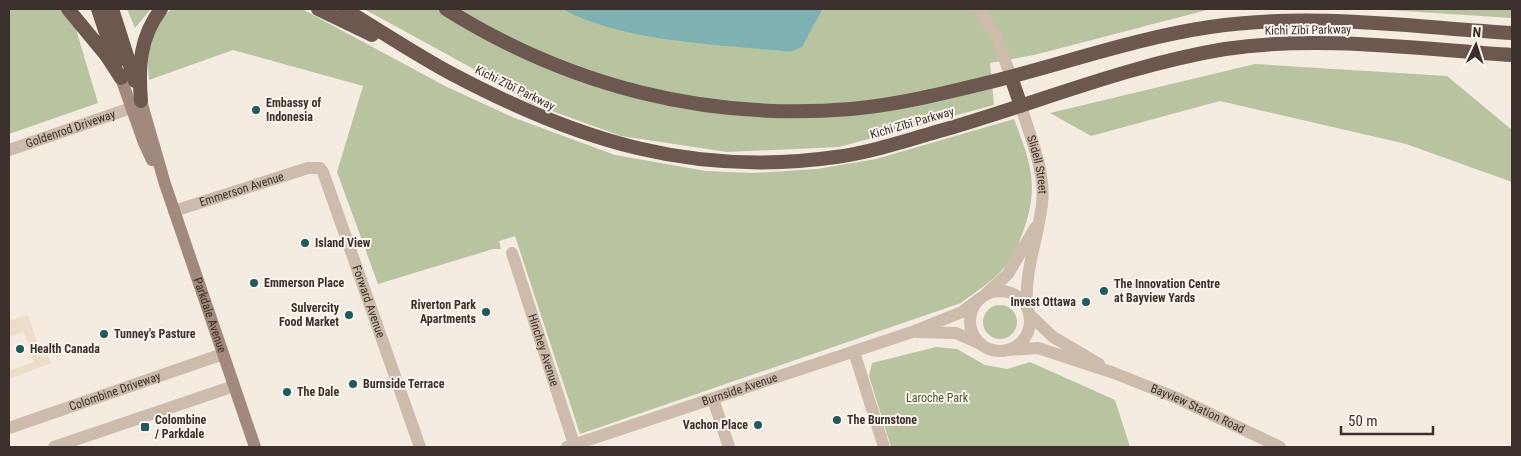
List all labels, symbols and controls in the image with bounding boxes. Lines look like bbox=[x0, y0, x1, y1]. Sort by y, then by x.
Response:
north arrow bbox=[1451, 20, 1501, 70]
street label: Kichi Zībī Parkway bbox=[1265, 22, 1351, 38]
text: N bbox=[1472, 24, 1482, 40]
street label: Kichi Zībī Parkway bbox=[473, 63, 557, 113]
place label: Embassy of Indonesia bbox=[266, 96, 321, 124]
marker: Embassy of Indonesia bbox=[250, 104, 262, 116]
street label: Kichi Zībī Parkway bbox=[868, 104, 956, 142]
street label: Goldenrod Driveway bbox=[24, 107, 117, 151]
street label: Slidell Street bbox=[1024, 133, 1050, 194]
street label: Emmerson Avenue bbox=[198, 169, 286, 209]
place label: Island View bbox=[315, 236, 371, 250]
marker: Island View bbox=[299, 237, 311, 249]
street label: Forward Avenue bbox=[349, 263, 388, 340]
street label: Parkdale Avenue bbox=[191, 276, 229, 355]
place label: Emmerson Place bbox=[264, 276, 345, 290]
marker: Emmerson Place bbox=[248, 277, 260, 289]
place label: The Innovation Centre at Bayview Yards bbox=[1114, 277, 1220, 305]
marker: The Innovation Centre at Bayview Yards bbox=[1098, 285, 1110, 297]
place label: Invest Ottawa bbox=[1010, 295, 1076, 309]
marker: Invest Ottawa bbox=[1080, 296, 1092, 308]
place label: Riverton Park Apartments bbox=[411, 298, 477, 326]
place label: Sulvercity Food Market bbox=[279, 301, 340, 329]
marker: Riverton Park Apartments bbox=[480, 306, 492, 318]
marker: Sulvercity Food Market bbox=[343, 309, 355, 321]
street label: Hinchey Avenue bbox=[525, 312, 562, 388]
place label: Tunney's Pasture bbox=[114, 327, 196, 341]
marker: Tunney's Pasture bbox=[98, 328, 110, 340]
place label: Health Canada bbox=[30, 342, 100, 356]
marker: Health Canada bbox=[14, 343, 26, 355]
street label: Colombine Driveway bbox=[67, 369, 163, 414]
street label: Burnside Avenue bbox=[700, 370, 780, 409]
place label: Burnside Terrace bbox=[363, 377, 445, 391]
marker: Burnside Terrace bbox=[347, 378, 359, 390]
street label: Bayview Station Road bbox=[1149, 381, 1247, 436]
place label: The Dale bbox=[297, 385, 339, 399]
marker: The Dale bbox=[281, 386, 293, 398]
park label: Laroche Park bbox=[906, 391, 969, 405]
scale bar bbox=[1341, 404, 1434, 436]
text: 50 m bbox=[1348, 412, 1378, 430]
place label: Colombine / Parkdale bbox=[155, 413, 207, 441]
place label: The Burnstone bbox=[847, 413, 917, 427]
marker: The Burnstone bbox=[831, 414, 843, 426]
place label: Vachon Place bbox=[683, 418, 748, 432]
marker: Vachon Place bbox=[752, 419, 764, 431]
marker: Colombine / Parkdale bbox=[139, 421, 151, 433]

